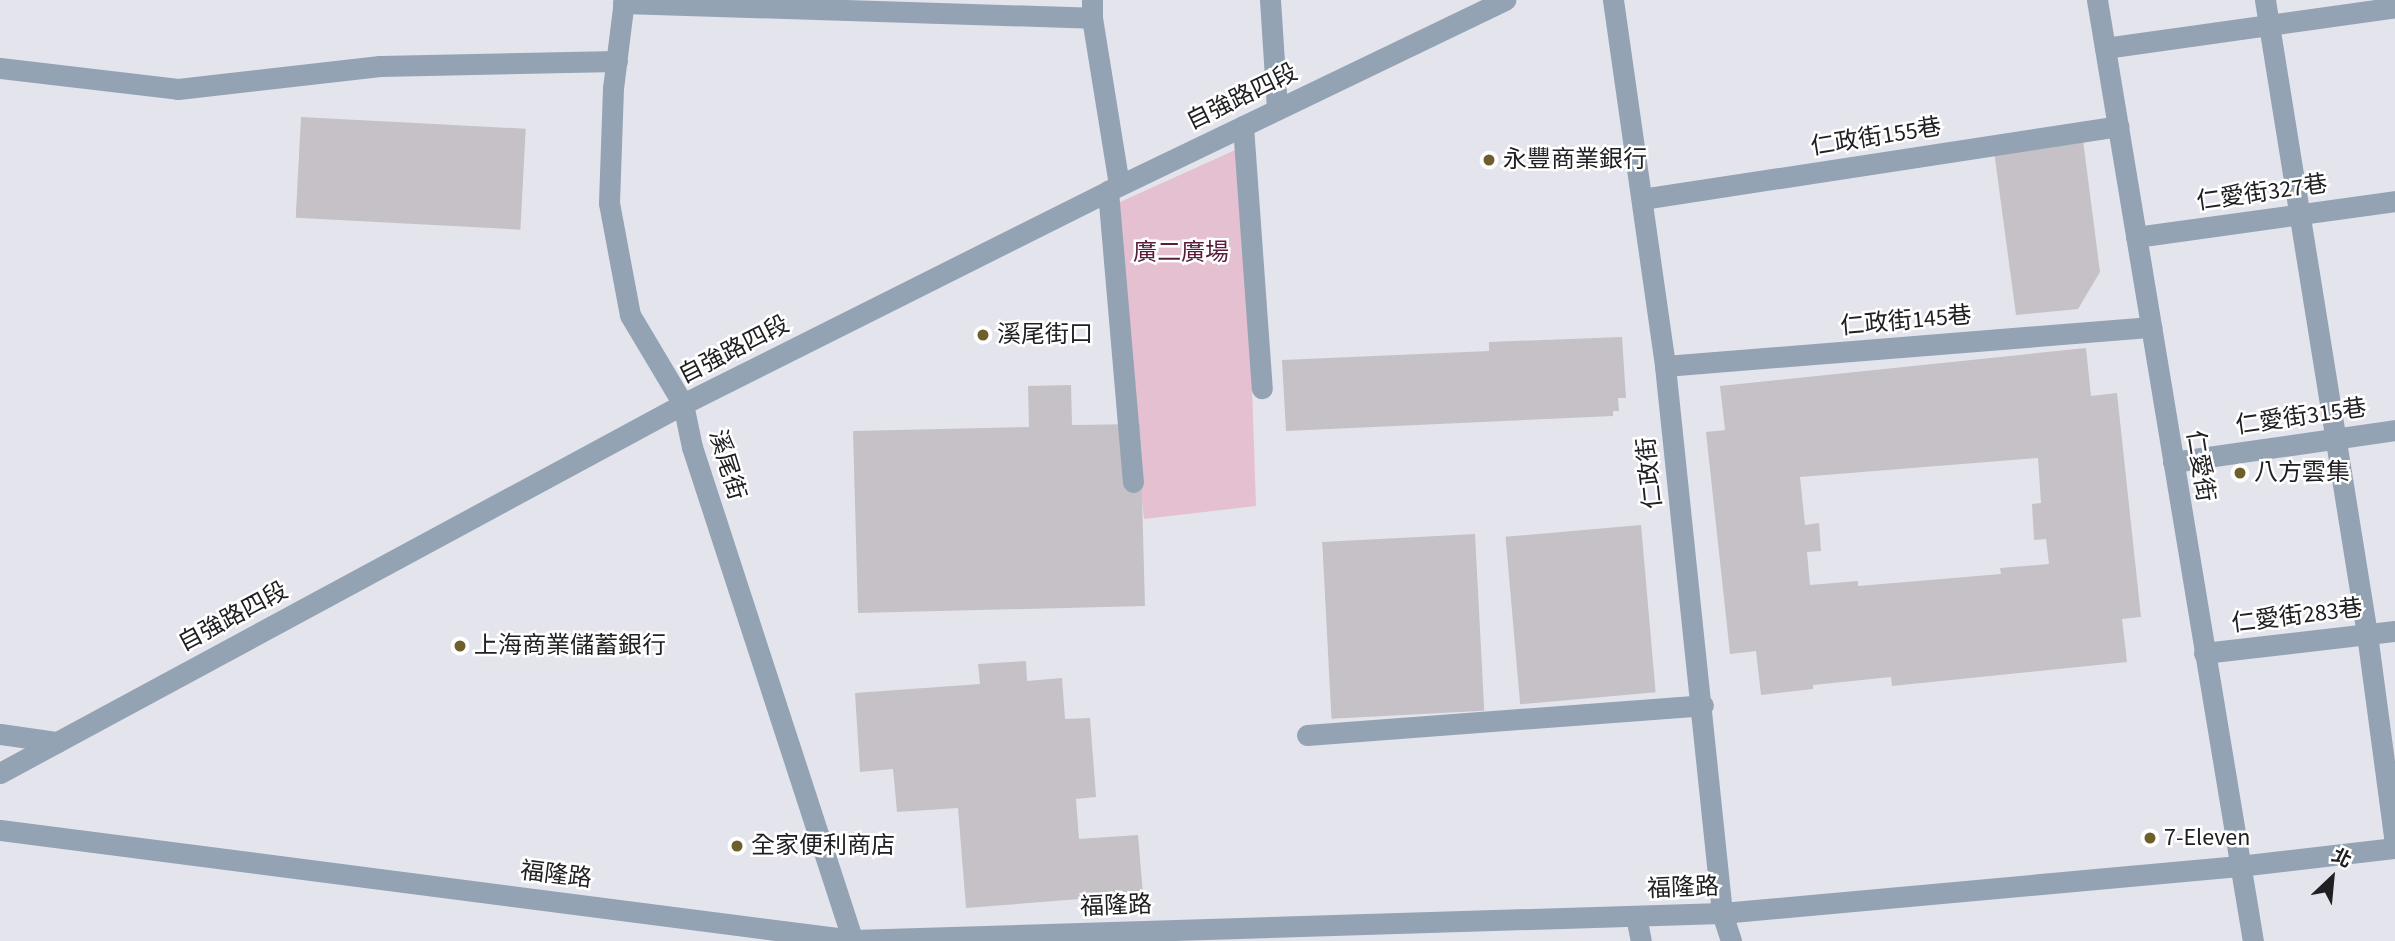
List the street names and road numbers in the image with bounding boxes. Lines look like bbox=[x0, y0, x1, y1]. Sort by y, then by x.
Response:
street label: 自強路四段 bbox=[1182, 58, 1302, 136]
street label: 仁政街155巷 bbox=[1809, 112, 1943, 162]
street label: 仁愛街327巷 bbox=[2195, 170, 2329, 216]
street label: 仁政街145巷 bbox=[1839, 301, 1973, 341]
street label: 自強路四段 bbox=[674, 310, 794, 390]
street label: 仁愛街315巷 bbox=[2234, 394, 2368, 440]
street label: 溪尾街 bbox=[703, 426, 751, 504]
street label: 仁愛街 bbox=[2180, 428, 2220, 504]
street label: 仁政街 bbox=[1632, 436, 1668, 510]
street label: 自強路四段 bbox=[173, 576, 293, 658]
street label: 仁愛街283巷 bbox=[2230, 594, 2364, 638]
street label: 福隆路 bbox=[519, 856, 593, 894]
street label: 福隆路 bbox=[1647, 872, 1719, 904]
street label: 福隆路 bbox=[1080, 890, 1152, 922]

